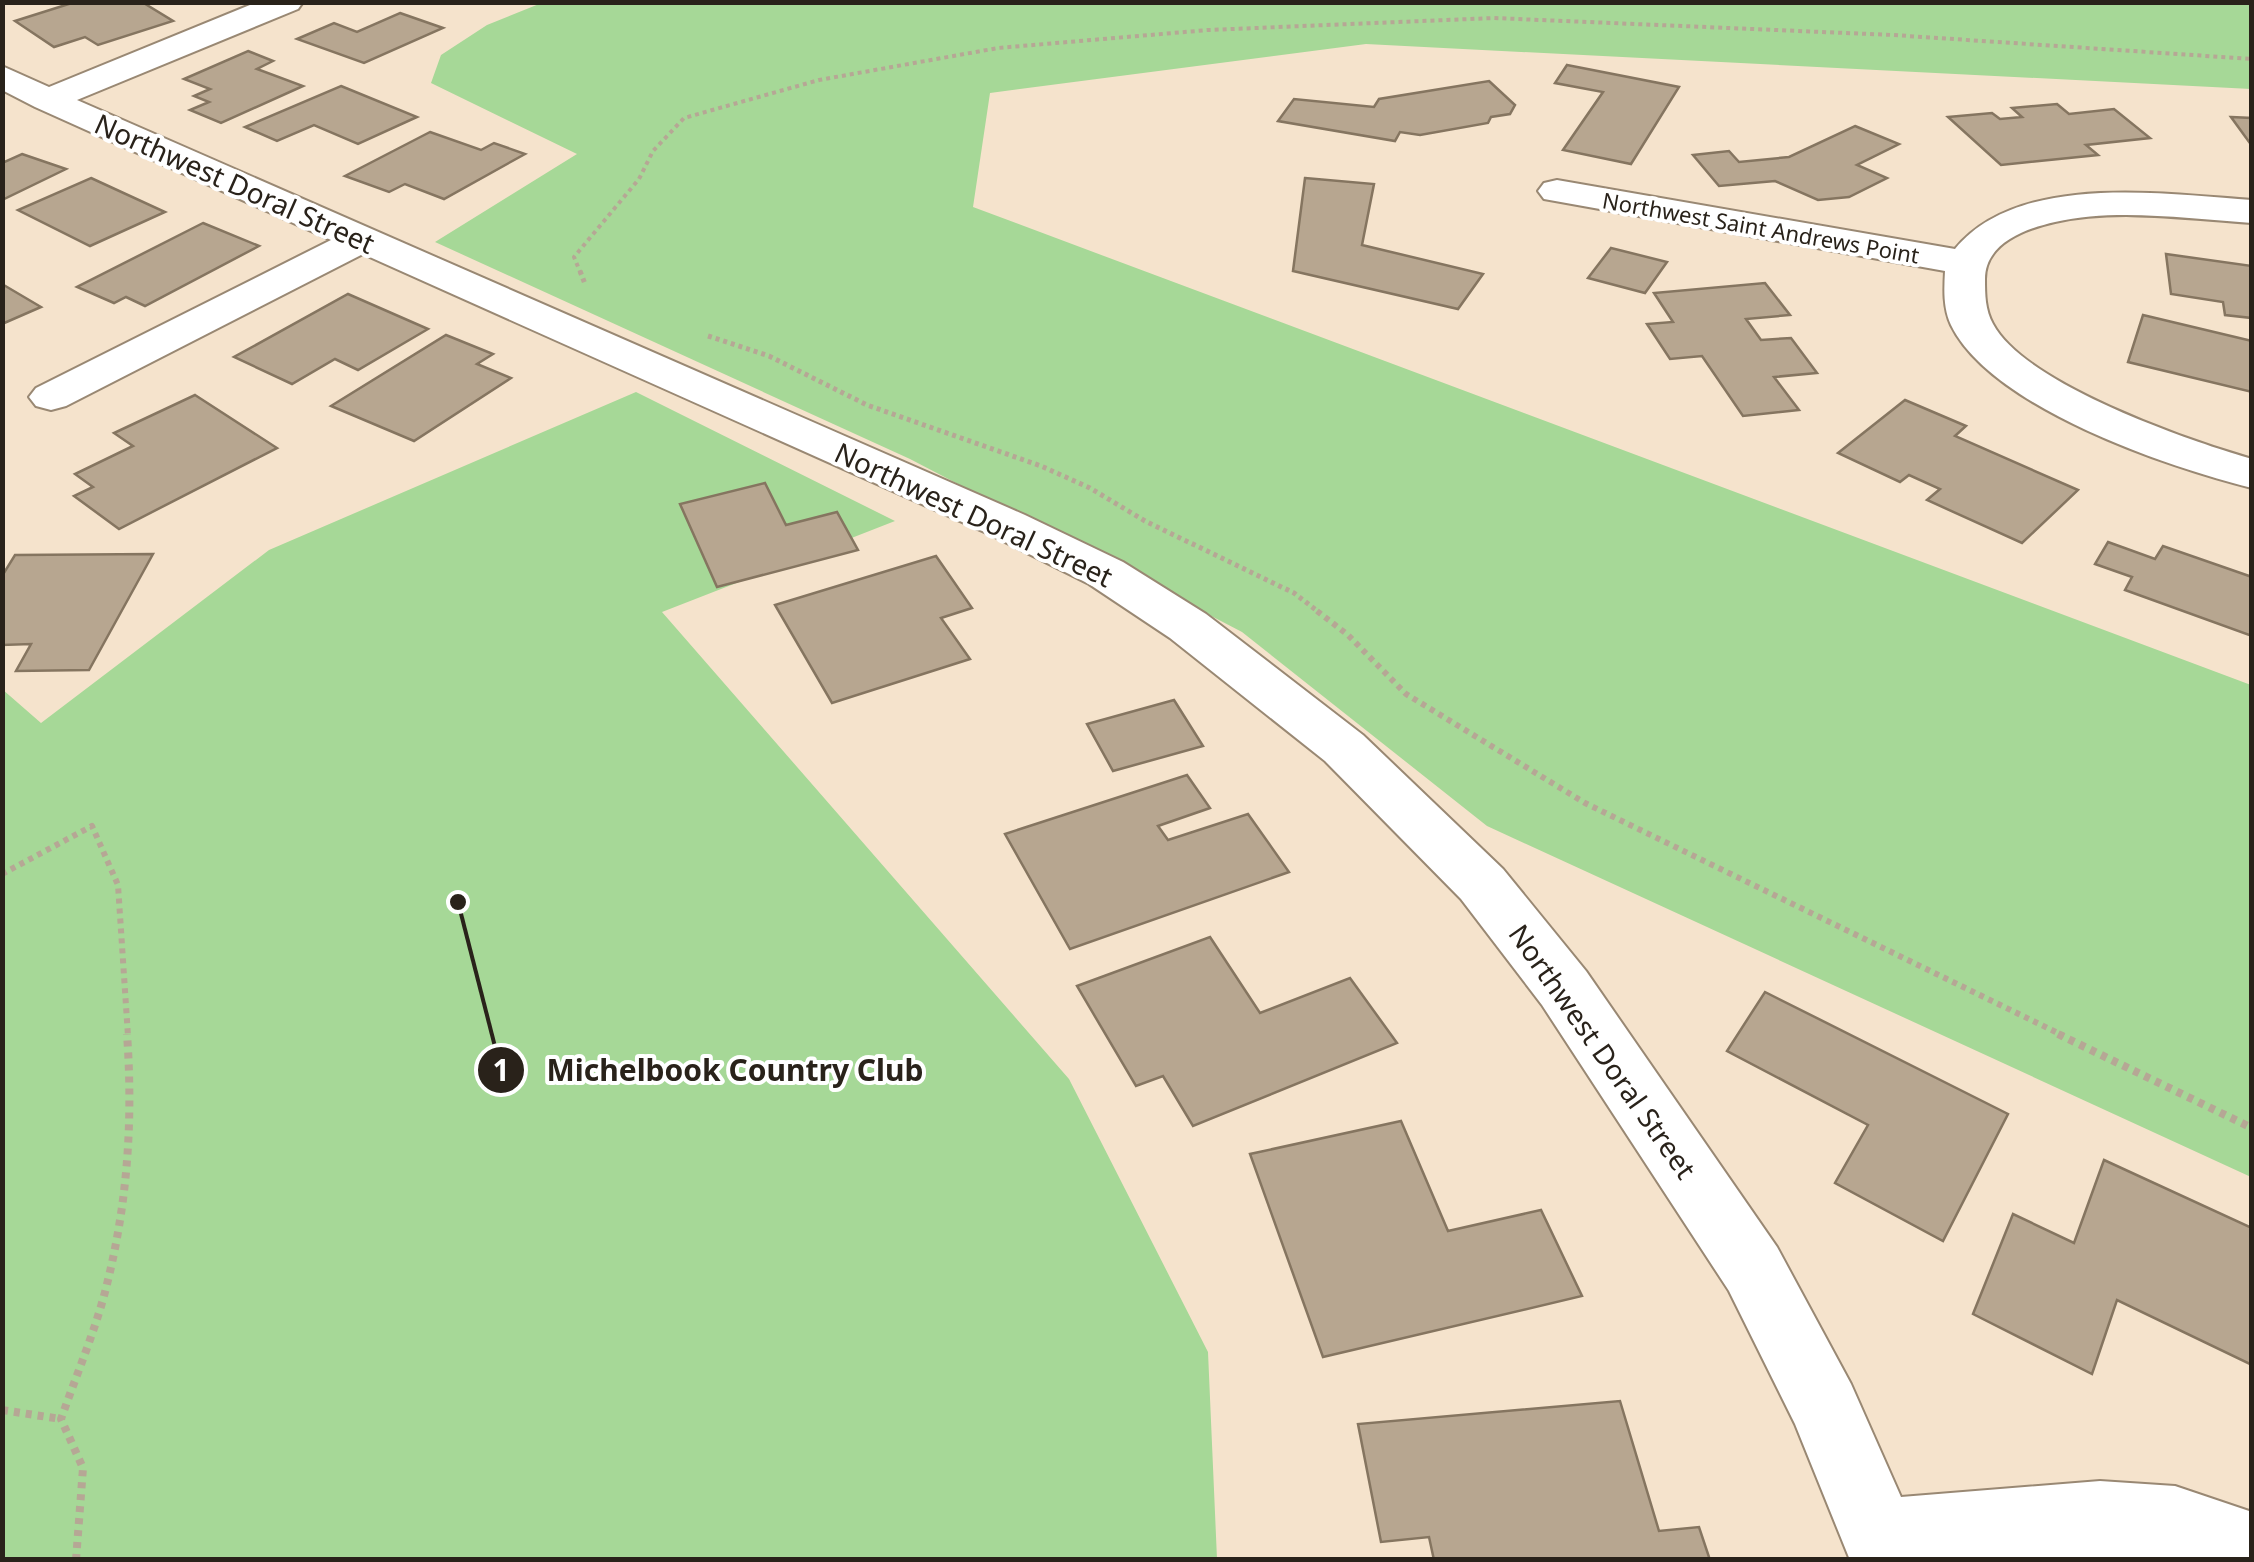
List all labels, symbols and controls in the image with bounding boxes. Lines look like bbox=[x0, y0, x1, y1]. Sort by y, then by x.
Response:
street label: Northwest Doral Street bbox=[89, 104, 381, 262]
street label: Northwest Saint Andrews Point bbox=[1600, 184, 1922, 270]
street label: Northwest Doral Street bbox=[829, 433, 1119, 595]
street label: Northwest Doral Street bbox=[1501, 916, 1705, 1186]
callout: Michelbook Country Club bbox=[476, 1040, 943, 1100]
text: 1 bbox=[492, 1049, 510, 1090]
text: Michelbook Country Club bbox=[547, 1049, 923, 1090]

